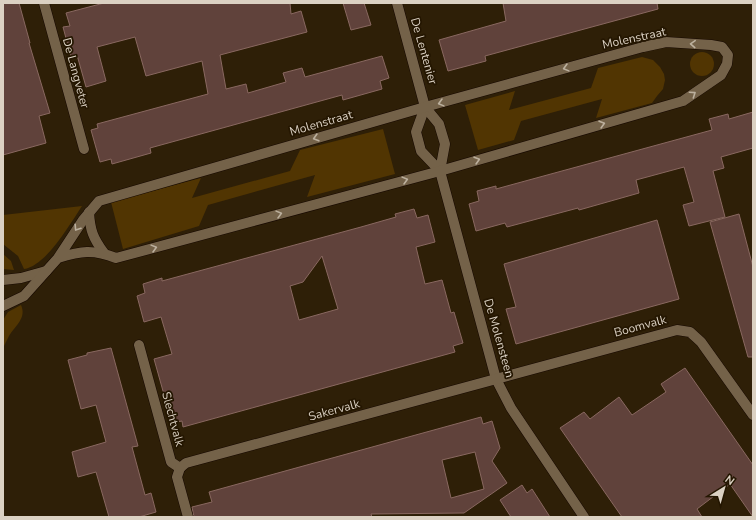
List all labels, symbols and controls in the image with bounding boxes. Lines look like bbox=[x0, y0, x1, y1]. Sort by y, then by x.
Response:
street label: De Lentenier bbox=[407, 16, 441, 87]
street label: Molenstraat bbox=[601, 23, 668, 53]
street label: De Langveter bbox=[59, 36, 93, 111]
one-way arrow bbox=[690, 39, 696, 48]
one-way arrow bbox=[563, 63, 570, 72]
one-way arrow bbox=[688, 92, 695, 99]
one-way arrow bbox=[438, 98, 444, 106]
street label: Molenstraat bbox=[288, 106, 355, 140]
one-way arrow bbox=[598, 120, 605, 129]
one-way arrow bbox=[313, 133, 320, 142]
one-way arrow bbox=[473, 156, 480, 165]
one-way arrow bbox=[401, 176, 408, 185]
one-way arrow bbox=[275, 210, 282, 219]
one-way arrow bbox=[74, 224, 82, 231]
one-way arrow bbox=[150, 244, 157, 253]
street label: De Molensteen bbox=[480, 297, 518, 379]
street label: Boomvalk bbox=[612, 311, 669, 341]
street label: Slechtvalk bbox=[158, 390, 188, 449]
street label: Sakervalk bbox=[307, 395, 362, 425]
north arrow bbox=[704, 468, 744, 508]
text: N bbox=[722, 472, 738, 489]

